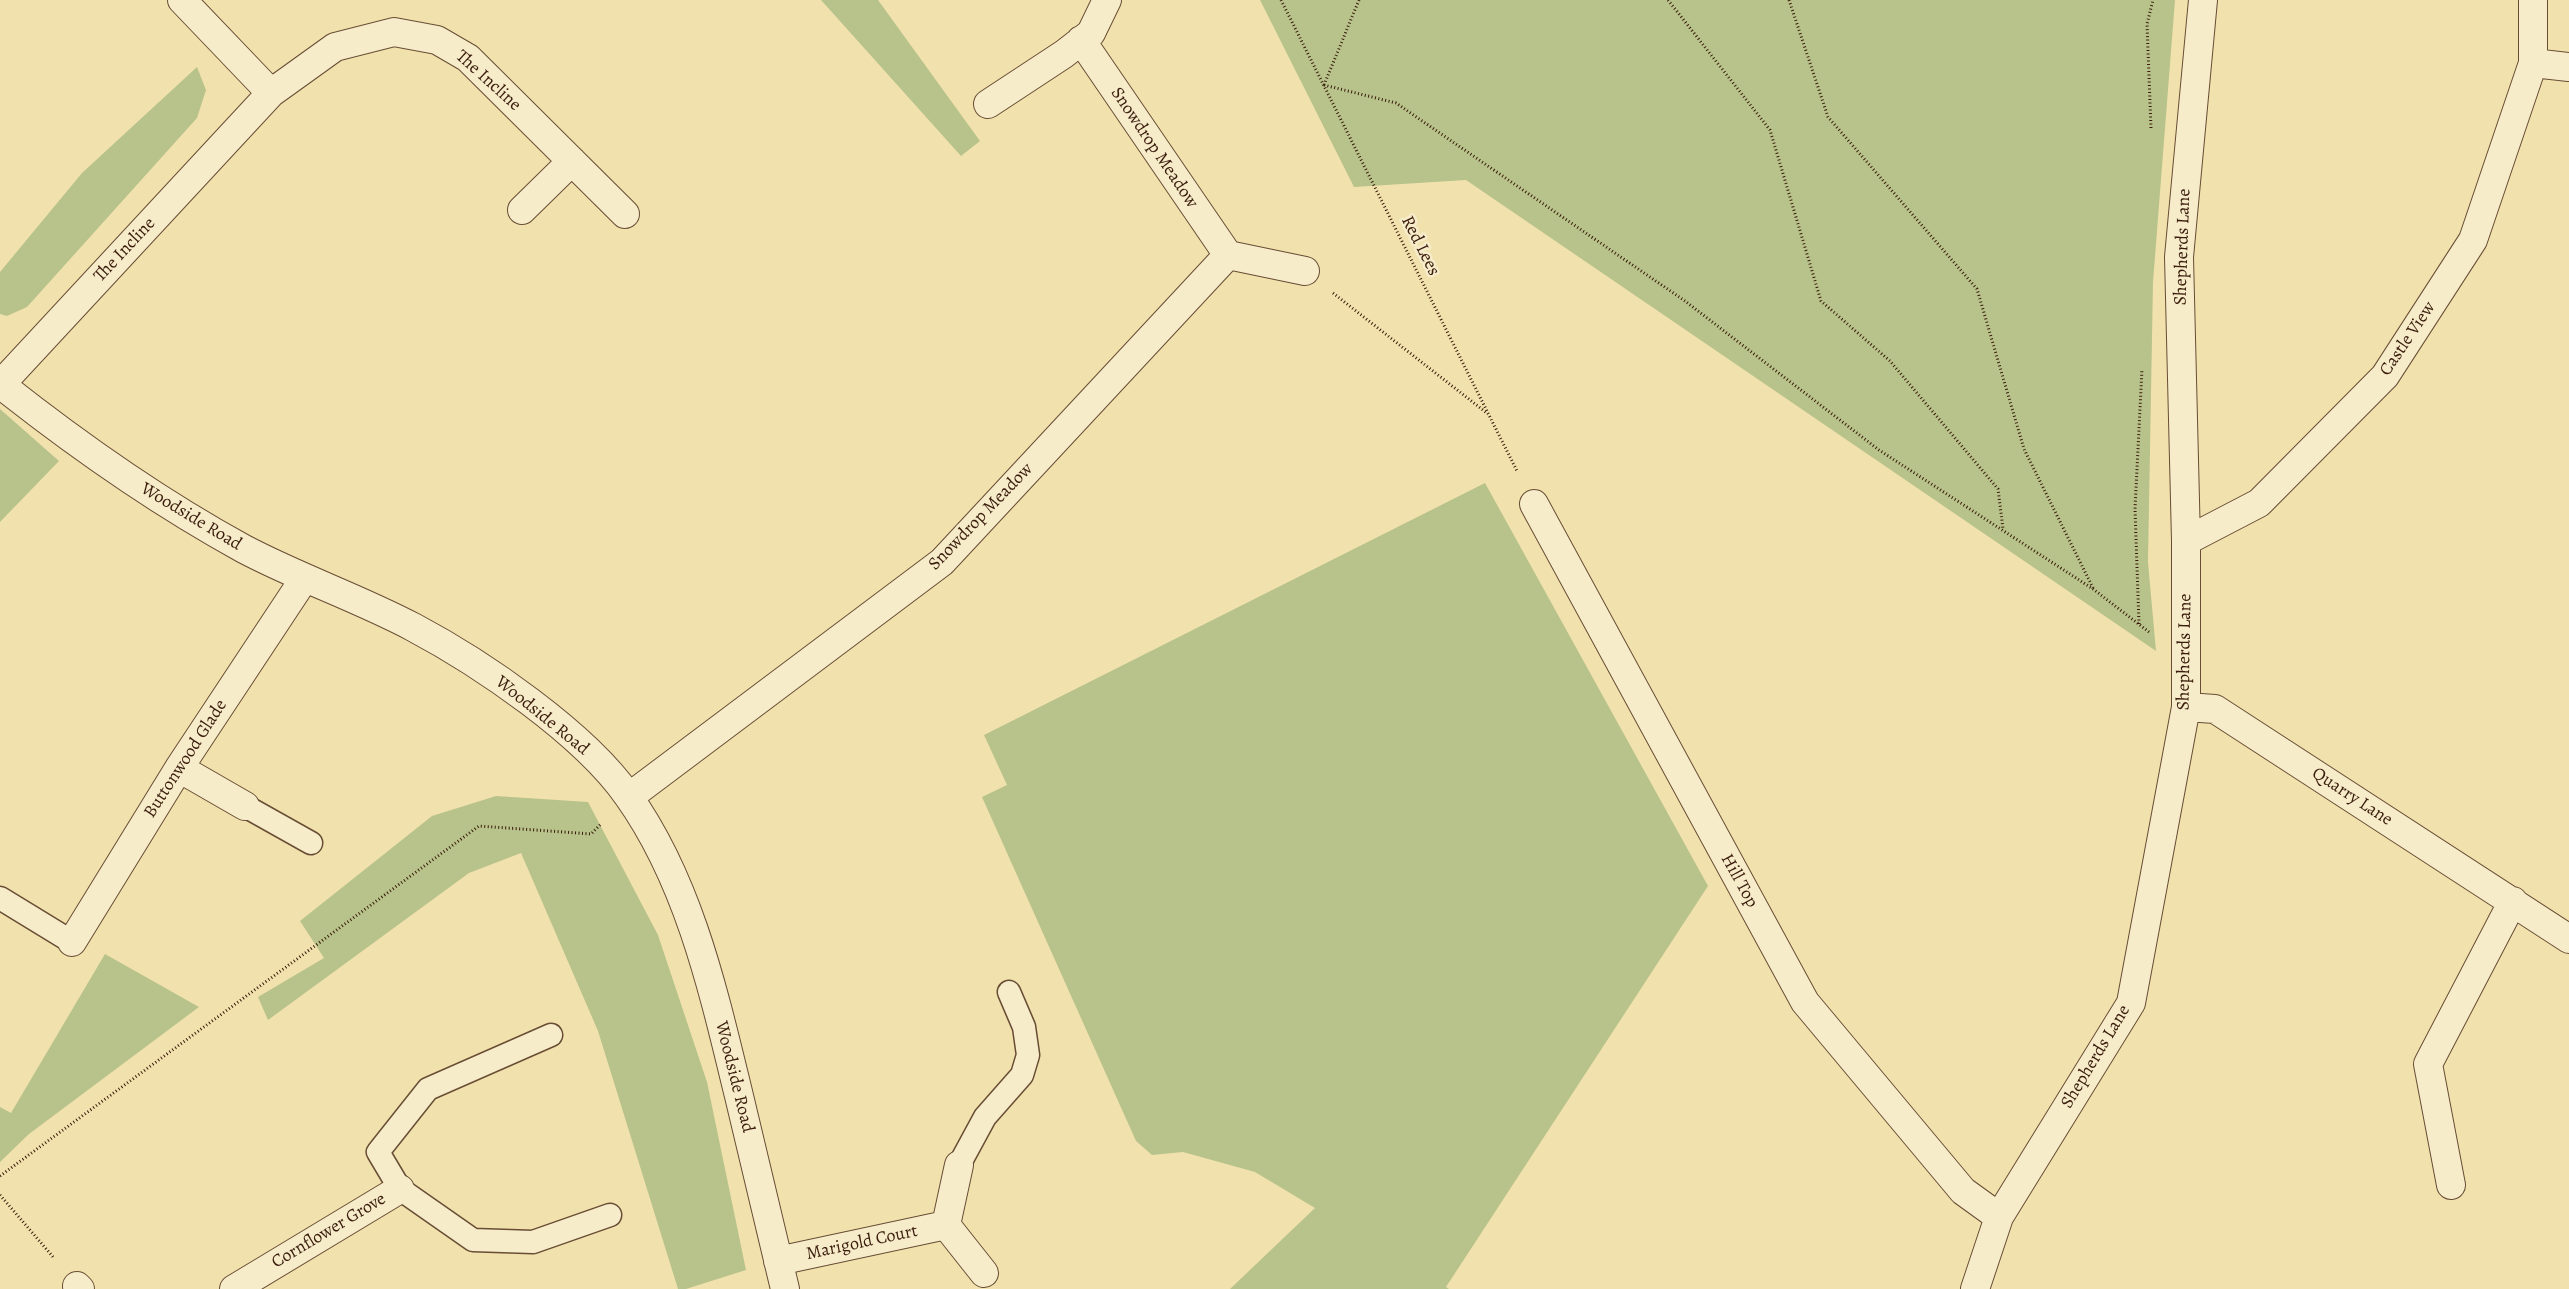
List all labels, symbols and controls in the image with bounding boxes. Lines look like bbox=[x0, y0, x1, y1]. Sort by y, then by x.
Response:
street label: The Incline bbox=[451, 46, 525, 116]
street label: Snowdrop Meadow bbox=[1106, 83, 1202, 213]
street label: Shepherds Lane bbox=[2170, 188, 2196, 306]
street label: Red Lees bbox=[1396, 212, 1444, 280]
street label: The Incline bbox=[90, 213, 160, 287]
street label: Castle View bbox=[2375, 298, 2441, 380]
street label: Snowdrop Meadow bbox=[924, 459, 1038, 575]
street label: Woodside Road bbox=[137, 478, 245, 556]
street label: Shepherds Lane bbox=[2173, 593, 2197, 711]
street label: Woodside Road bbox=[491, 672, 593, 760]
street label: Buttonwood Glade bbox=[140, 696, 232, 822]
street label: Quarry Lane bbox=[2308, 763, 2396, 831]
street label: Hill Top bbox=[1715, 850, 1763, 912]
street label: Shepherds Lane bbox=[2057, 1001, 2135, 1113]
street label: Woodside Road bbox=[710, 1019, 758, 1135]
street label: Cornflower Grove bbox=[268, 1188, 390, 1274]
street label: Marigold Court bbox=[804, 1221, 920, 1265]

